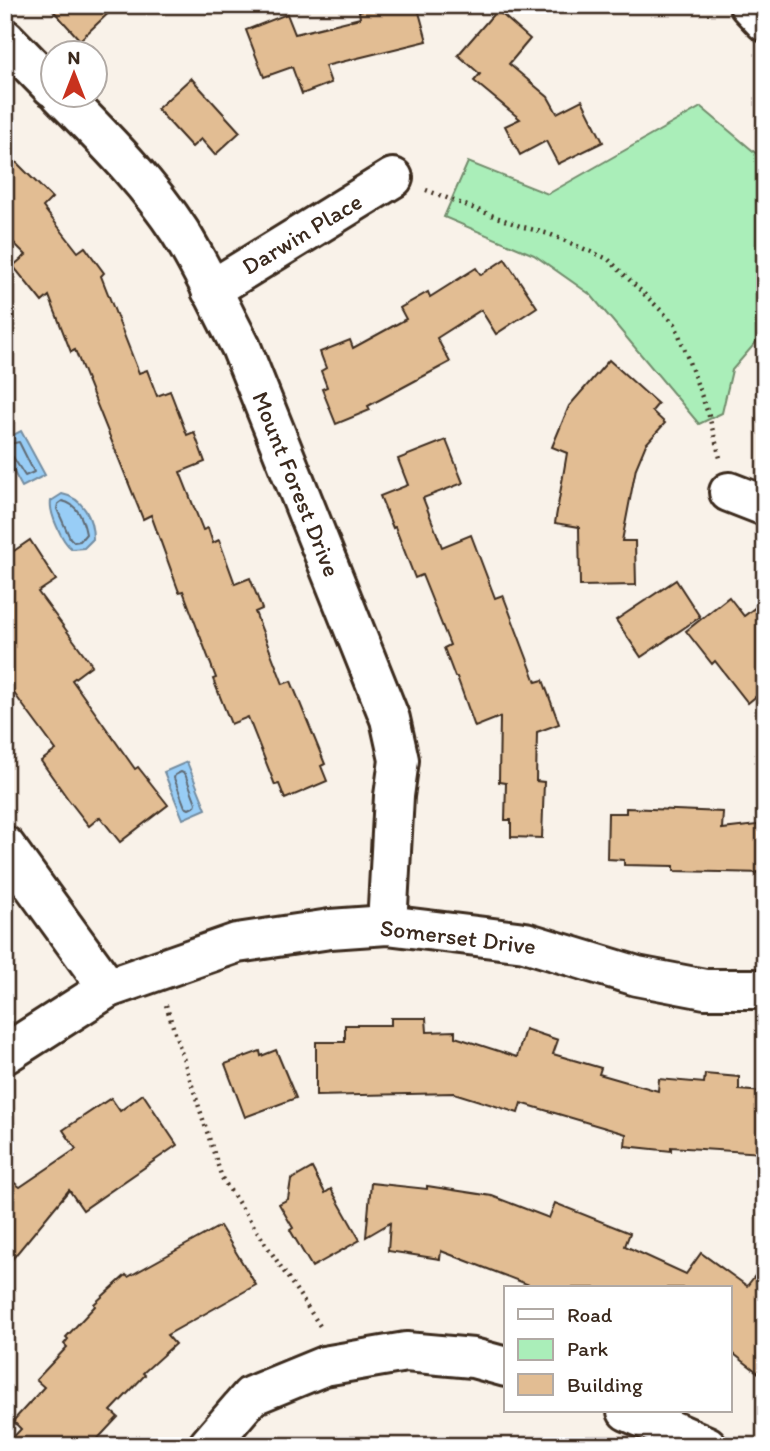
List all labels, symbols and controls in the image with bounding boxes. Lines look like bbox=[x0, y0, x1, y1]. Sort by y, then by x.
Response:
north arrow bbox=[38, 38, 108, 108]
text: N bbox=[68, 46, 80, 69]
street label: Darwin Place bbox=[237, 186, 367, 281]
street label: Mount Forest Drive bbox=[246, 387, 347, 581]
street label: Somerset Drive bbox=[378, 913, 538, 960]
legend bbox=[504, 1286, 732, 1412]
text: Road bbox=[567, 1302, 613, 1327]
text: Park bbox=[567, 1336, 609, 1361]
text: Building bbox=[567, 1372, 643, 1397]

